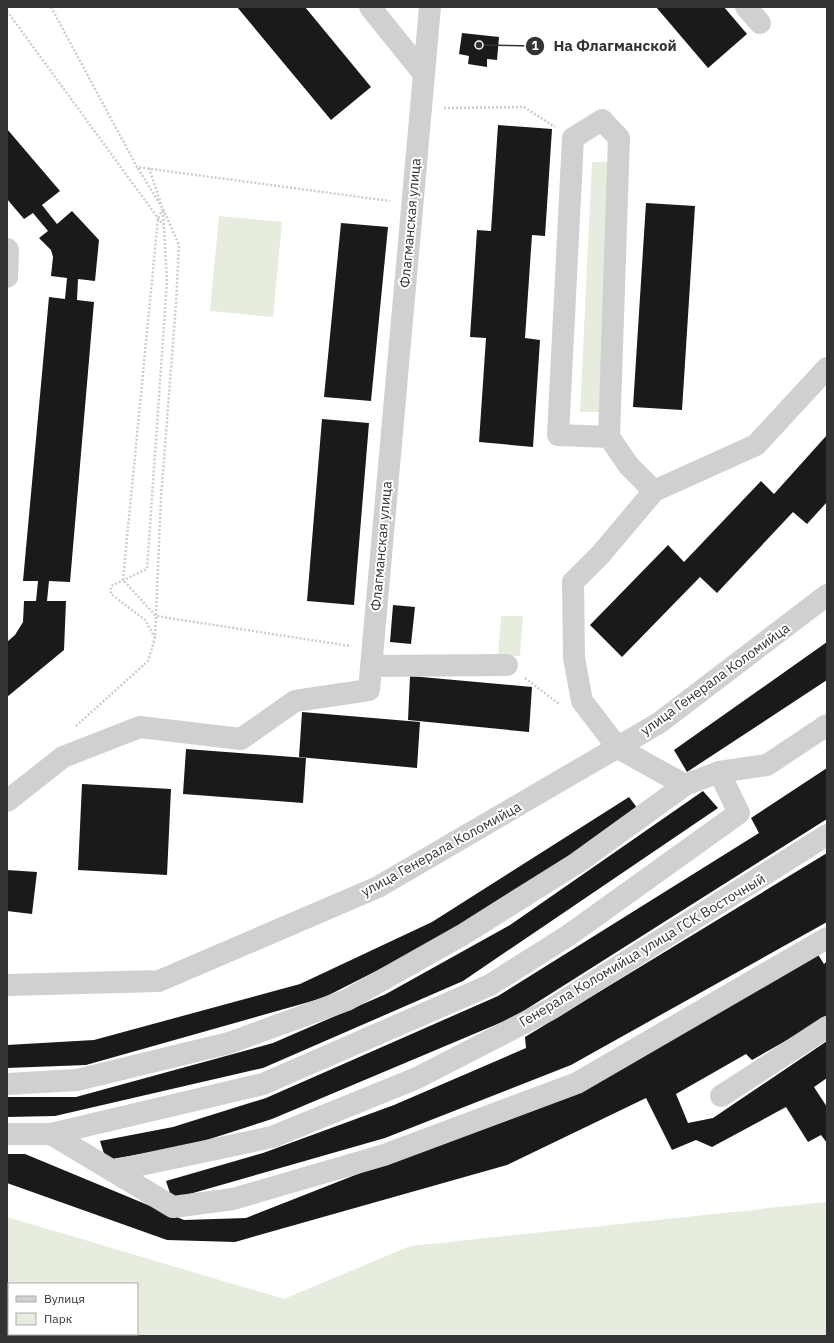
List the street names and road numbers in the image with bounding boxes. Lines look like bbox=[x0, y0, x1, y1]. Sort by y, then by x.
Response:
street label: Флагманская улица bbox=[395, 157, 425, 289]
street label: Флагманская улица bbox=[366, 480, 396, 612]
street label: улица Генерала Коломийца bbox=[637, 618, 794, 739]
street label: улица Генерала Коломийца bbox=[358, 797, 525, 901]
street label: Генерала Коломийца улица ГСК Восточный bbox=[516, 869, 768, 1031]

